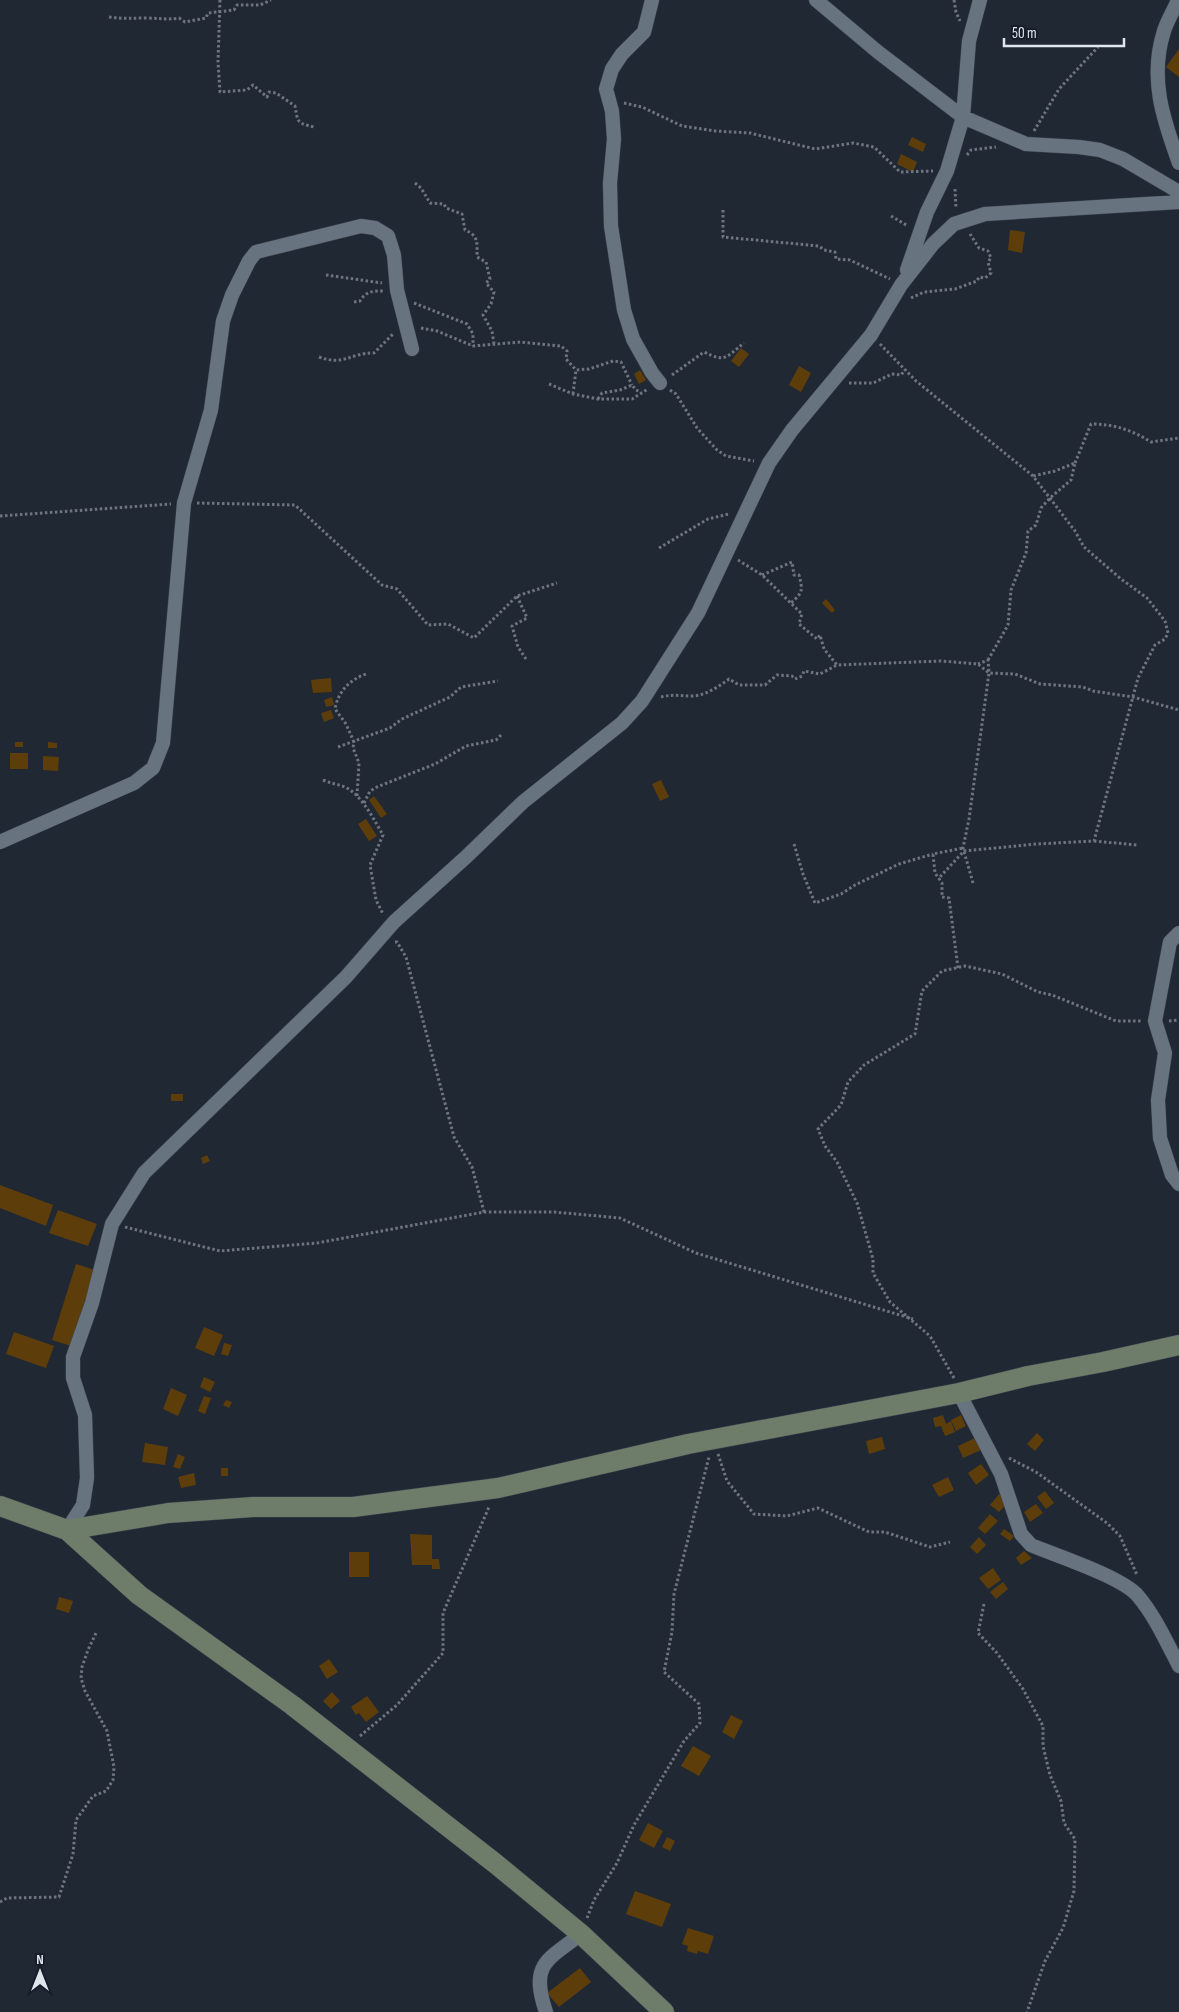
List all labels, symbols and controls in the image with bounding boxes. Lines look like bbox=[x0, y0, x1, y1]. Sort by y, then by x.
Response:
scale bar bbox=[1004, 15, 1124, 47]
text: 50 m bbox=[1012, 24, 1037, 43]
north arrow bbox=[15, 1947, 65, 1997]
text: N bbox=[36, 1951, 44, 1968]

